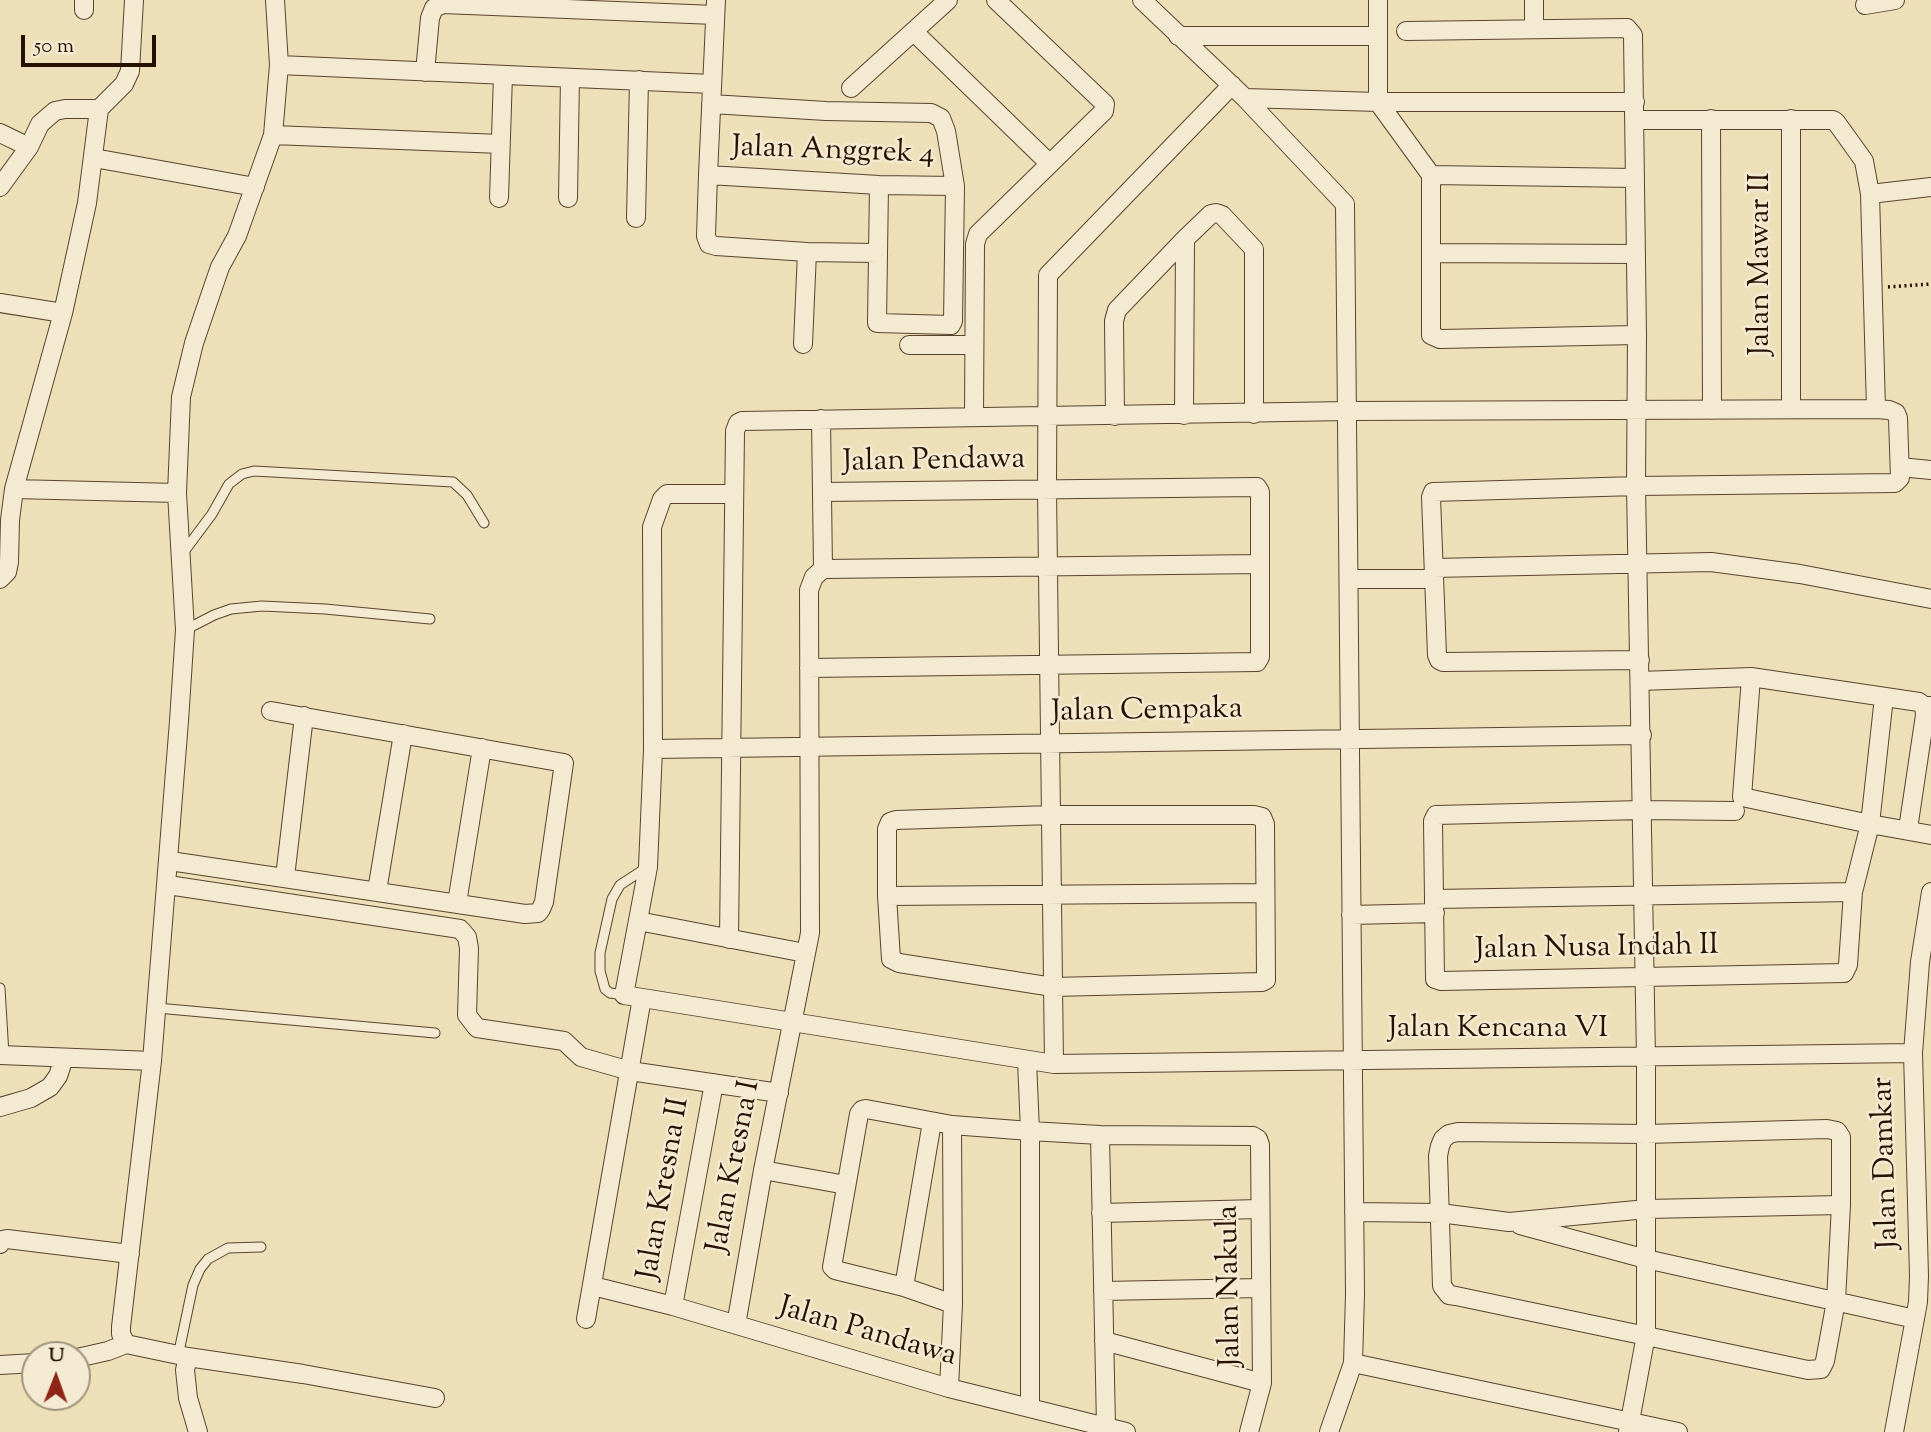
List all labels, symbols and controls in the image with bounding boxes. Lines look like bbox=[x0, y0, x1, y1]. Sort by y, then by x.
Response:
scale bar bbox=[24, 21, 159, 65]
text: 50 m bbox=[34, 32, 74, 62]
street label: Jalan Anggrek 4 bbox=[731, 131, 935, 175]
street label: Jalan Mawar II bbox=[1745, 173, 1781, 355]
street label: Jalan Pendawa bbox=[842, 443, 1026, 483]
street label: Jalan Cempaka bbox=[1051, 693, 1243, 733]
street label: Jalan Nusa Indah II bbox=[1475, 930, 1719, 970]
street label: Jalan Kencana VI bbox=[1388, 1013, 1608, 1049]
street label: Jalan Damkar bbox=[1867, 1076, 1909, 1250]
street label: Jalan Kresna I bbox=[702, 1078, 770, 1256]
street label: Jalan Kresna II bbox=[632, 1095, 700, 1283]
street label: Jalan Nakula bbox=[1213, 1205, 1251, 1367]
street label: Jalan Pandawa bbox=[774, 1291, 960, 1377]
north arrow bbox=[21, 1341, 91, 1411]
text: U bbox=[48, 1343, 64, 1370]

